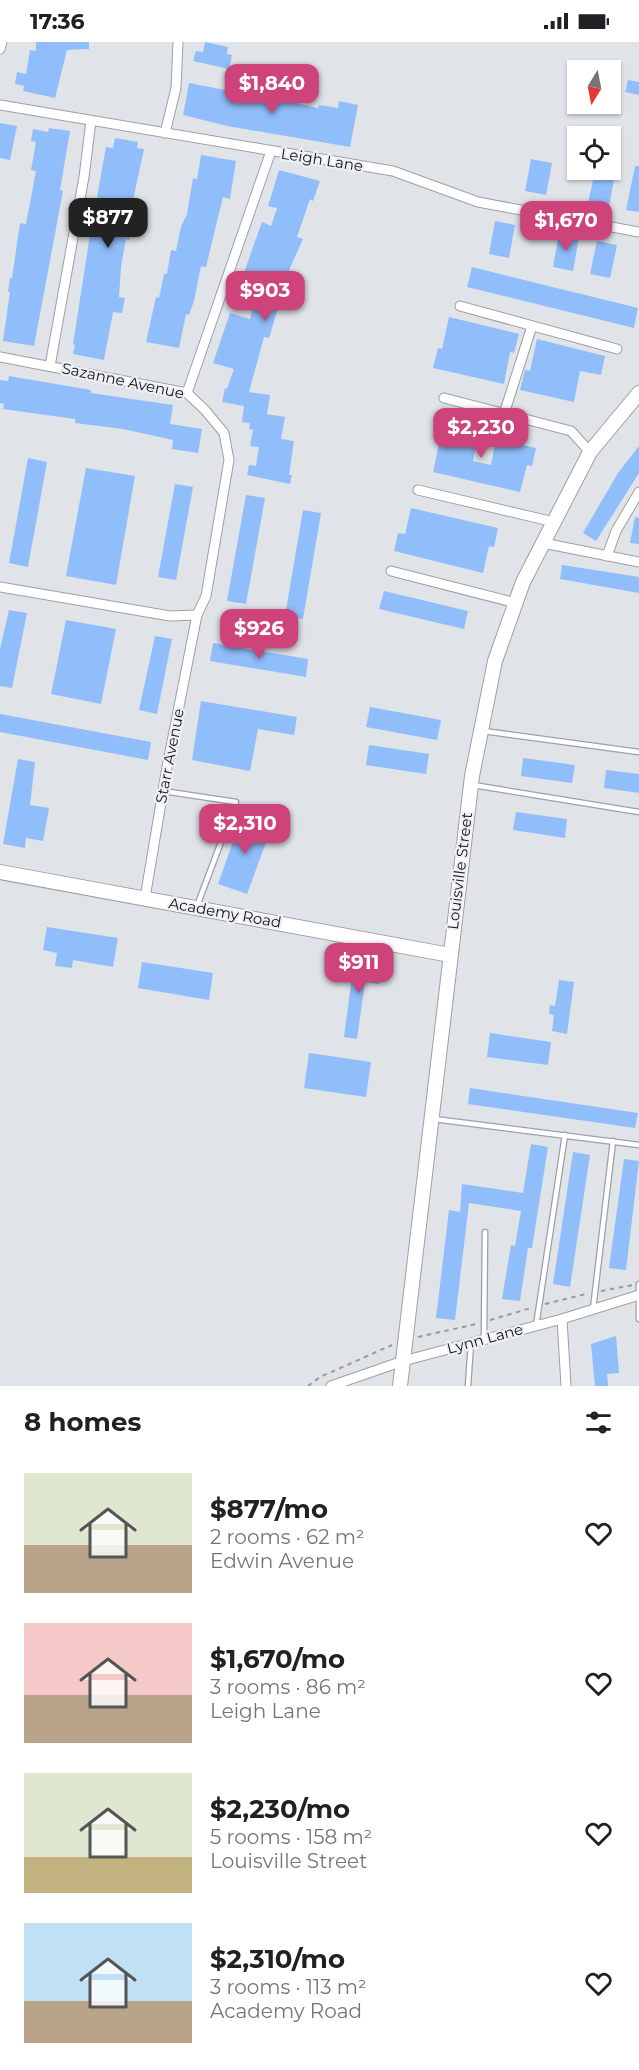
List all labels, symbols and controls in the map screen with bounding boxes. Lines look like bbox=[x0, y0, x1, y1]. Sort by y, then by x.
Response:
text: 17:36 bbox=[30, 8, 85, 35]
north arrow bbox=[567, 60, 621, 114]
map controls bbox=[567, 60, 621, 180]
pin: $1,840 bbox=[223, 64, 321, 115]
text: $1,840 bbox=[239, 71, 305, 95]
button: locate bbox=[567, 126, 621, 180]
street label: Leigh Lane bbox=[280, 144, 365, 175]
pin: $877 bbox=[72, 198, 144, 249]
pin: $1,670 bbox=[517, 201, 615, 252]
text: $877 bbox=[83, 205, 133, 229]
text: $1,670 bbox=[534, 208, 598, 232]
pin: $903 bbox=[229, 271, 301, 322]
text: $903 bbox=[240, 278, 290, 302]
street label: Sazanne Avenue bbox=[60, 358, 186, 403]
pin: $2,230 bbox=[432, 408, 530, 459]
text: $2,230 bbox=[447, 415, 515, 439]
pin: $926 bbox=[223, 609, 295, 660]
text: $926 bbox=[234, 616, 284, 640]
street label: Starr Avenue bbox=[151, 707, 188, 805]
pin: $2,310 bbox=[196, 804, 294, 855]
text: $2,310 bbox=[213, 811, 277, 835]
street label: Louisville Street bbox=[443, 811, 476, 931]
street label: Academy Road bbox=[167, 893, 283, 932]
pin: $911 bbox=[323, 943, 395, 994]
text: $911 bbox=[339, 950, 379, 974]
street label: Lynn Lane bbox=[445, 1319, 525, 1358]
text: 8 homes bbox=[24, 1406, 141, 1438]
icon: filters bbox=[582, 1406, 615, 1439]
text: $877/mo bbox=[210, 1493, 328, 1525]
icon: home bbox=[72, 1497, 144, 1569]
icon: heart bbox=[582, 1517, 615, 1550]
text: 2 rooms · 62 m² bbox=[210, 1525, 365, 1549]
text: Edwin Avenue bbox=[210, 1549, 354, 1573]
text: $1,670/mo bbox=[210, 1643, 345, 1675]
icon: home bbox=[72, 1647, 144, 1719]
icon: heart bbox=[582, 1667, 615, 1700]
text: 3 rooms · 86 m² bbox=[210, 1675, 366, 1699]
text: Leigh Lane bbox=[210, 1699, 321, 1723]
text: $2,230/mo bbox=[210, 1793, 350, 1825]
icon: home bbox=[72, 1797, 144, 1869]
icon: heart bbox=[582, 1817, 615, 1850]
text: 5 rooms · 158 m² bbox=[210, 1825, 372, 1849]
text: Louisville Street bbox=[210, 1849, 367, 1873]
text: $2,310/mo bbox=[210, 1943, 345, 1975]
icon: home bbox=[72, 1947, 144, 2019]
icon: heart bbox=[582, 1967, 615, 2000]
text: 3 rooms · 113 m² bbox=[210, 1975, 367, 1999]
text: Academy Road bbox=[210, 1999, 362, 2023]

